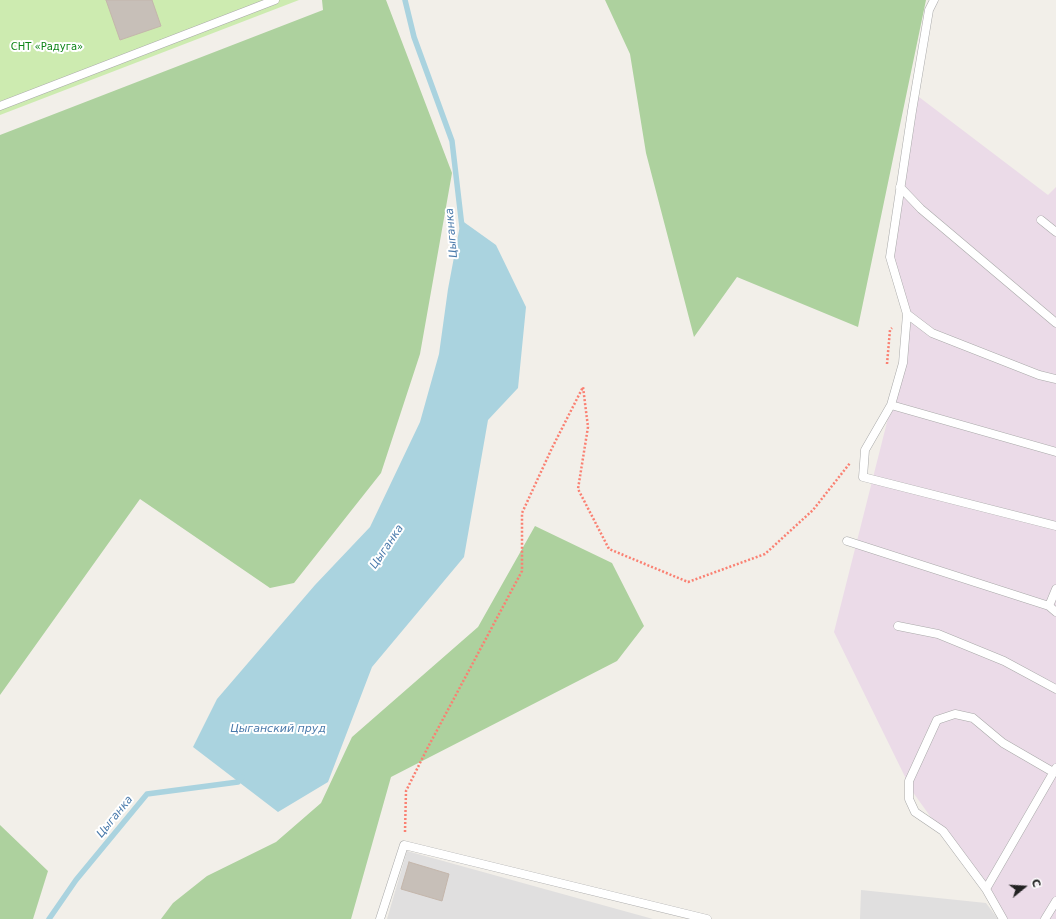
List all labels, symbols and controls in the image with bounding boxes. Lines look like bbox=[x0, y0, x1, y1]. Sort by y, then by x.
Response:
park label: СНТ «Радуга» bbox=[11, 41, 83, 53]
water label: Цыганка bbox=[443, 207, 461, 259]
water label: Цыганка bbox=[367, 522, 407, 572]
water label: Цыганский пруд bbox=[230, 722, 326, 736]
water label: Цыганка bbox=[94, 793, 136, 841]
north arrow bbox=[1004, 867, 1044, 907]
text: С bbox=[1028, 877, 1043, 889]

